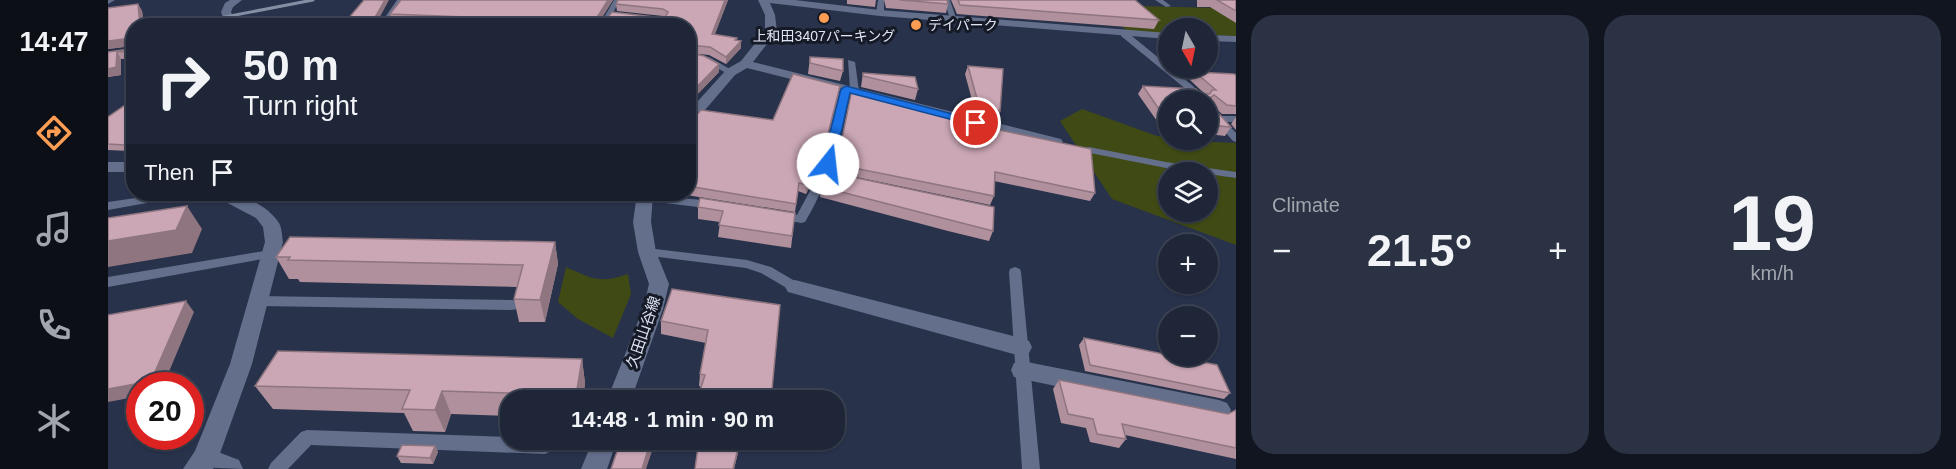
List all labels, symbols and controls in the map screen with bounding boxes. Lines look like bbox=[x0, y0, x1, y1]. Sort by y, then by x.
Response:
marker: 上和田3407パーキング bbox=[817, 11, 831, 25]
place label: デイパーク bbox=[928, 17, 998, 33]
marker: デイパーク bbox=[909, 18, 923, 32]
north arrow bbox=[1158, 18, 1218, 78]
map controls bbox=[1158, 18, 1218, 366]
text: 14:47 bbox=[19, 27, 89, 57]
place label: 上和田3407パーキング bbox=[753, 28, 895, 44]
icon: right bbox=[144, 42, 222, 120]
text: 50 m bbox=[243, 42, 339, 89]
button: search bbox=[1158, 90, 1218, 150]
text: Turn right bbox=[243, 91, 358, 121]
pin bbox=[950, 97, 1001, 148]
icon: arrive bbox=[959, 106, 992, 139]
icon: directions bbox=[33, 112, 75, 154]
position arrow bbox=[796, 132, 860, 196]
icon: arrive bbox=[206, 156, 239, 189]
text: Then bbox=[144, 160, 194, 185]
button: layers bbox=[1158, 162, 1218, 222]
text: 19 bbox=[1729, 179, 1816, 267]
text: Climate bbox=[1272, 194, 1340, 216]
icon: music bbox=[33, 208, 75, 250]
text: 21.5° bbox=[1367, 225, 1473, 276]
text: − bbox=[1272, 232, 1291, 269]
text: + bbox=[1548, 232, 1568, 269]
button: + bbox=[1158, 234, 1218, 294]
text: km/h bbox=[1751, 262, 1794, 284]
street label: 久田山谷線 bbox=[623, 294, 663, 370]
icon: phone bbox=[33, 304, 75, 346]
button: − bbox=[1158, 306, 1218, 366]
speed limit sign: 20 bbox=[126, 372, 204, 450]
icon: climate bbox=[33, 400, 75, 442]
text: 14:48 · 1 min · 90 m bbox=[571, 407, 774, 432]

